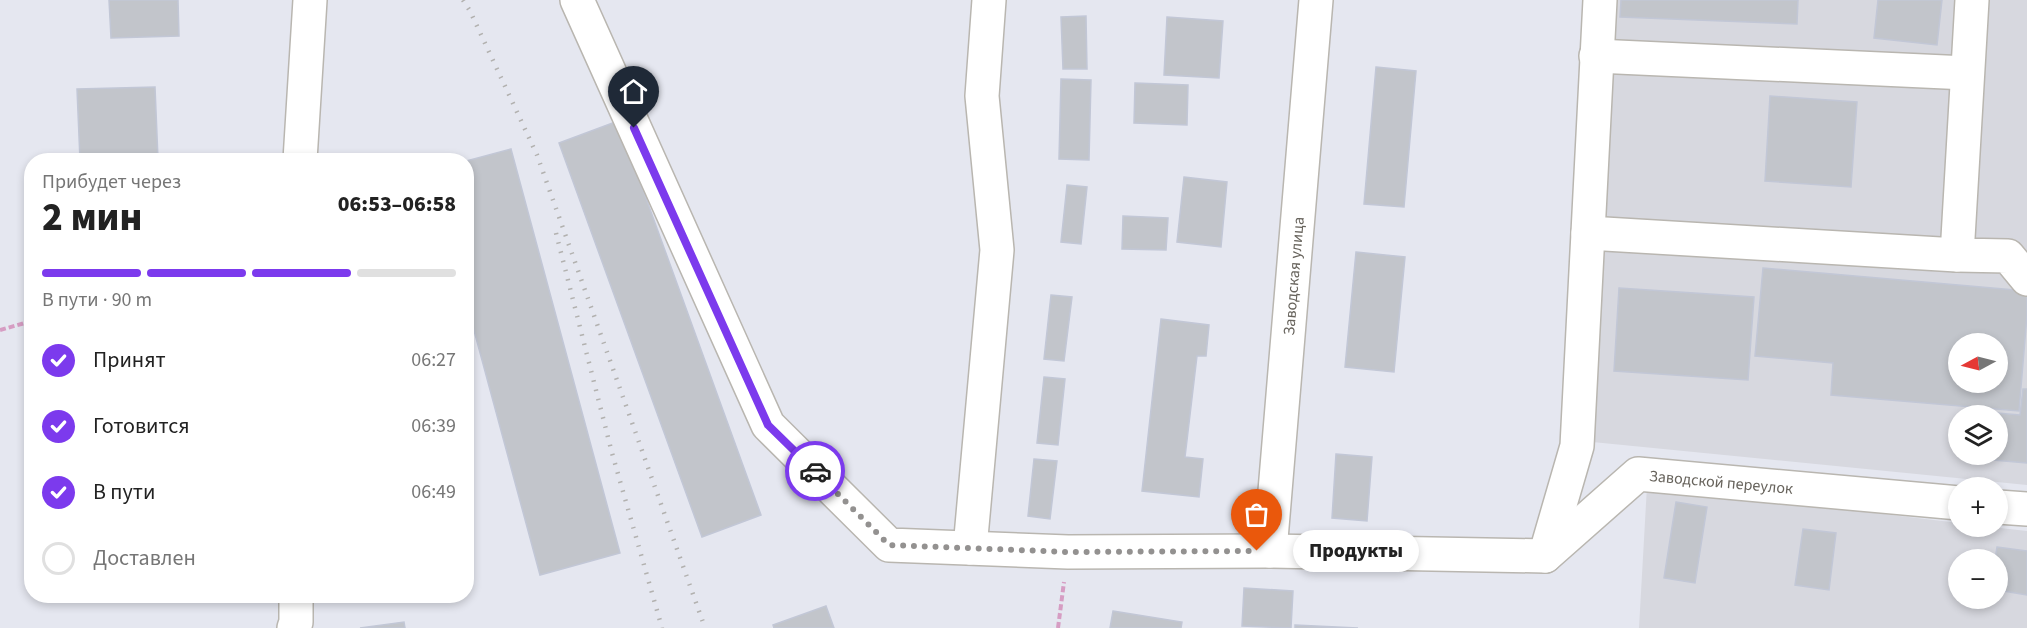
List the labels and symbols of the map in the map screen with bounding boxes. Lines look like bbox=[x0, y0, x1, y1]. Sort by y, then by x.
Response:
pin bbox=[608, 66, 659, 128]
street label: Заводская улица bbox=[1278, 216, 1310, 336]
north arrow bbox=[1948, 333, 2008, 393]
courier bbox=[785, 441, 845, 501]
street label: Заводской переулок bbox=[1648, 465, 1794, 500]
pin bbox=[1231, 489, 1282, 551]
callout: Продукты bbox=[1293, 530, 1419, 572]

